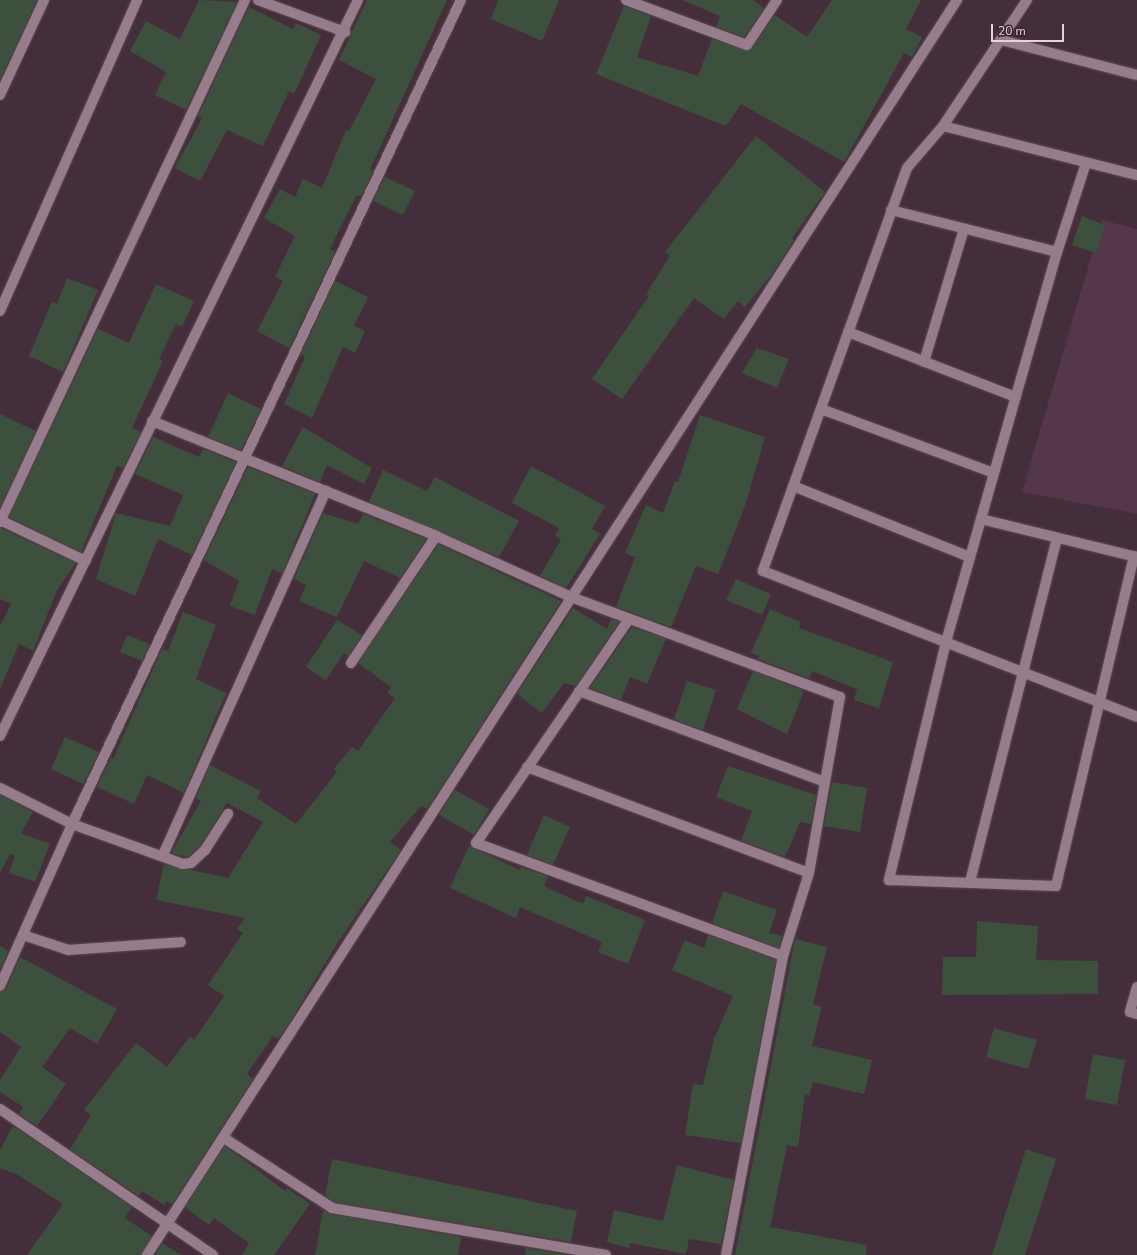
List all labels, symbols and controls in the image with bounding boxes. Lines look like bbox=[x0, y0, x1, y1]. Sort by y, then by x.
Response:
scale bar bbox=[993, 16, 1066, 42]
text: 20 m bbox=[998, 23, 1026, 39]

